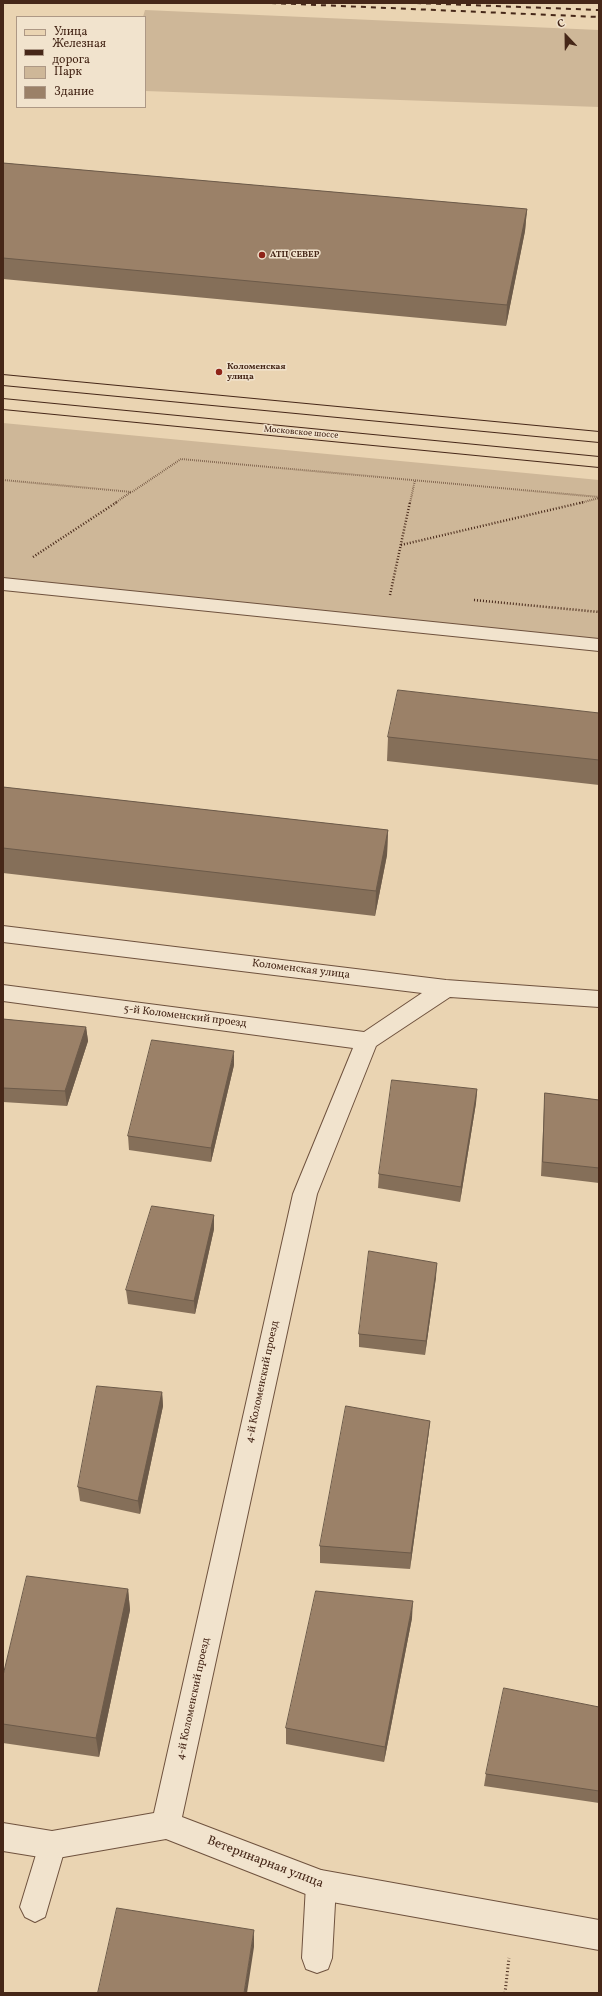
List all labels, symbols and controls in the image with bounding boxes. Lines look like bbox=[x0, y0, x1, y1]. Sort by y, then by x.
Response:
legend bbox=[16, 16, 146, 108]
north arrow bbox=[546, 16, 586, 56]
text: С bbox=[555, 16, 567, 33]
text: Улица bbox=[54, 24, 87, 40]
text: Железная дорога bbox=[52, 36, 106, 68]
text: Парк bbox=[54, 64, 82, 80]
text: Здание bbox=[54, 84, 94, 100]
marker: АТЦ СЕВЕР bbox=[257, 250, 267, 260]
place label: АТЦ СЕВЕР bbox=[270, 250, 319, 260]
place label: Коломенская улица bbox=[227, 362, 286, 383]
marker: Коломенская улица bbox=[214, 367, 224, 377]
street label: Московское шоссе bbox=[263, 424, 339, 442]
street label: Коломенская улица bbox=[251, 957, 351, 983]
street label: 5-й Коломенский проезд bbox=[123, 1003, 247, 1031]
street label: 4-й Коломенский проезд bbox=[244, 1320, 282, 1444]
street label: 4-й Коломенский проезд bbox=[175, 1637, 213, 1761]
street label: Ветеринарная улица bbox=[204, 1834, 326, 1892]

